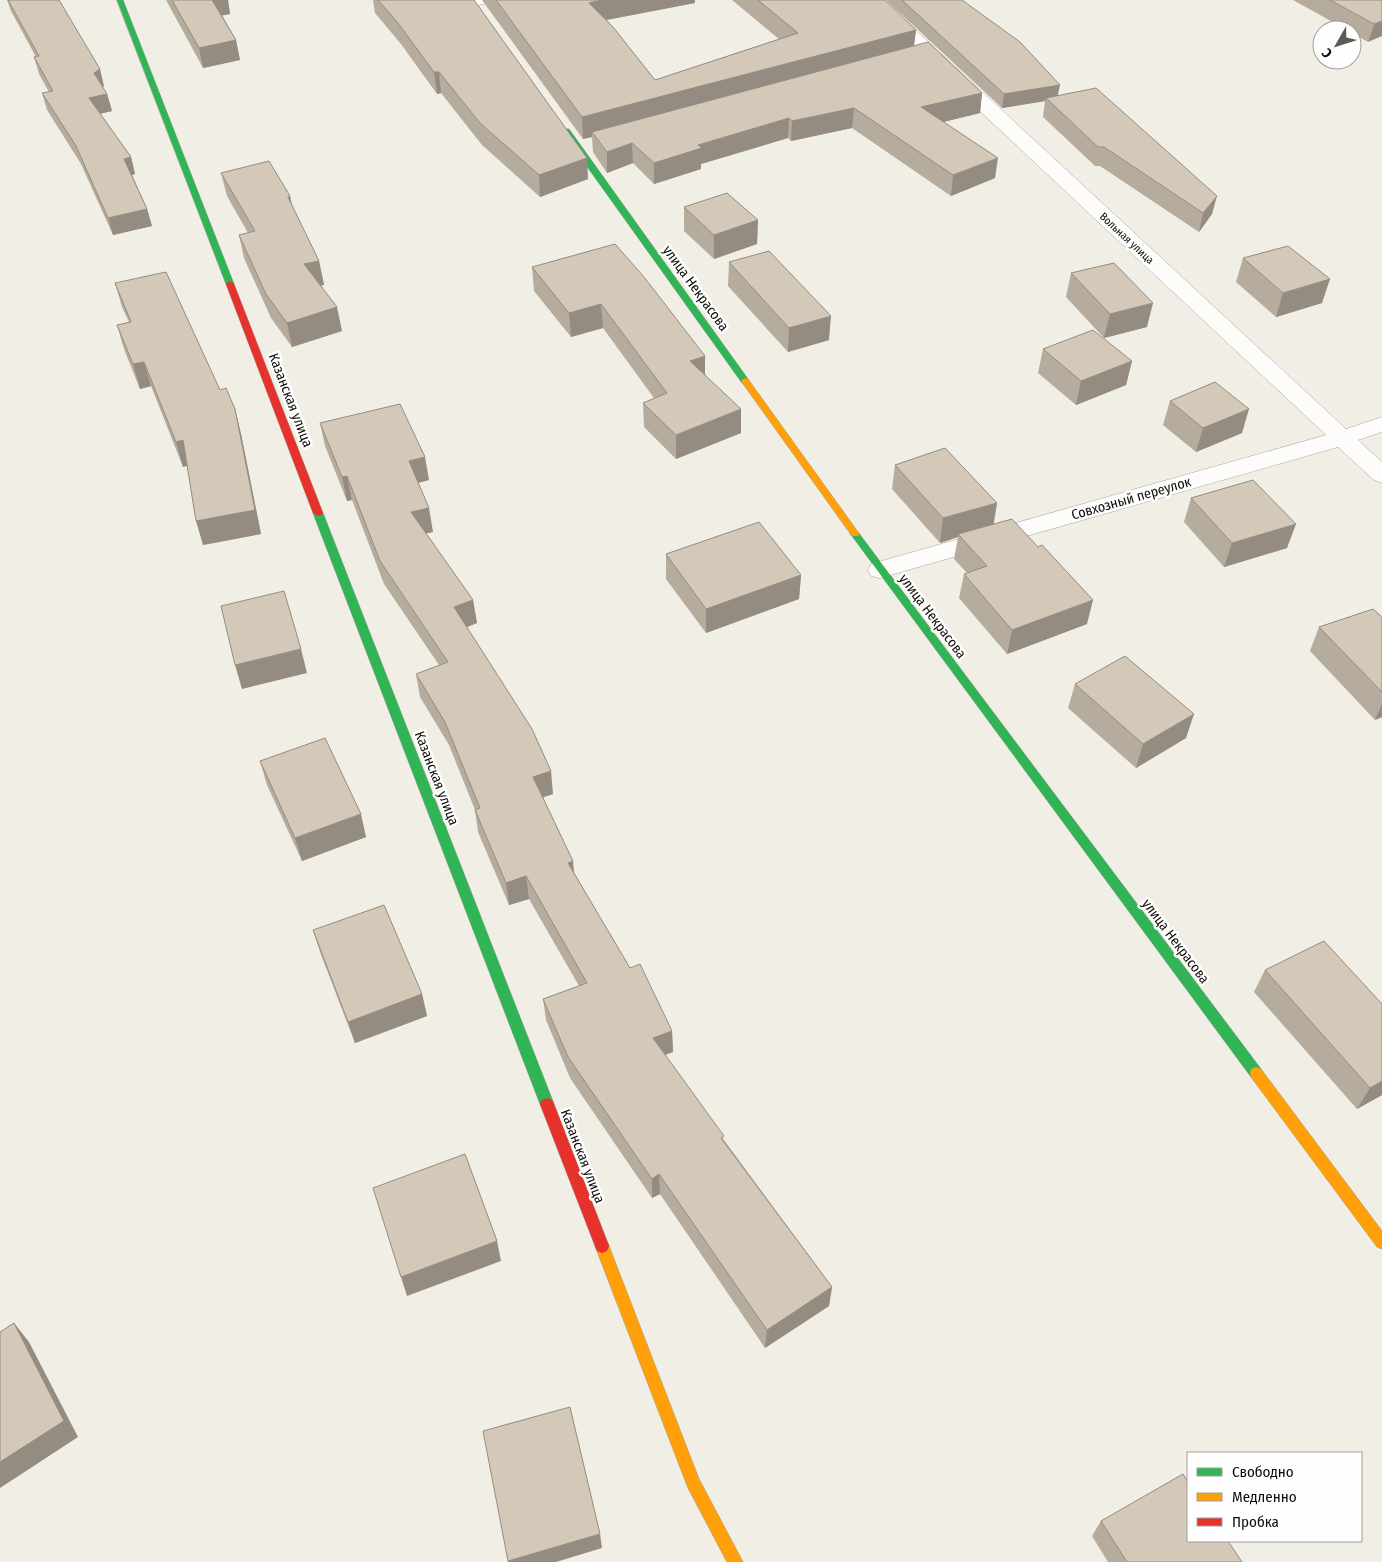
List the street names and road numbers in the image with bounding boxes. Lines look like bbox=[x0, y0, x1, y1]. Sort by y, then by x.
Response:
street label: Вольная улица bbox=[1097, 210, 1156, 267]
street label: улица Некрасова bbox=[659, 242, 732, 334]
street label: Казанская улица bbox=[265, 351, 316, 450]
street label: Совхозный переулок bbox=[1069, 473, 1193, 524]
street label: улица Некрасова bbox=[895, 571, 970, 662]
street label: Казанская улица bbox=[411, 729, 462, 828]
street label: улица Некрасова bbox=[1138, 896, 1213, 987]
street label: Казанская улица bbox=[557, 1107, 608, 1206]

